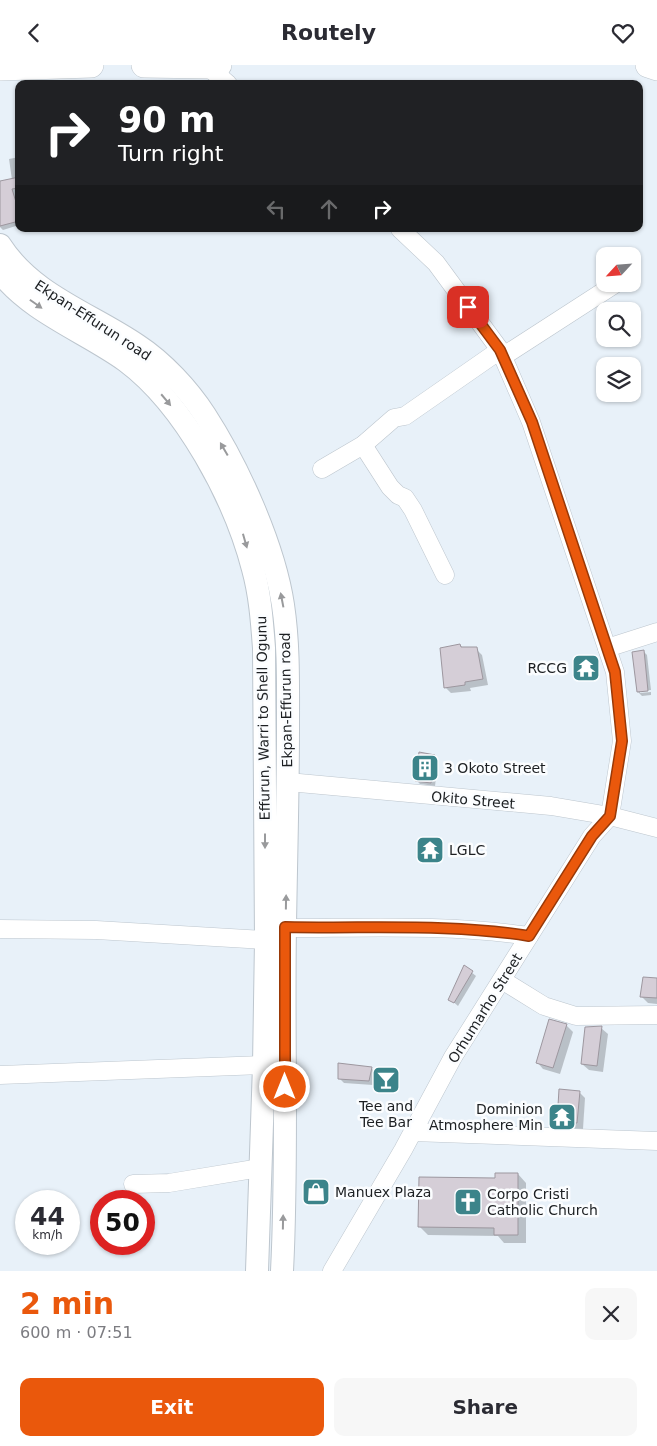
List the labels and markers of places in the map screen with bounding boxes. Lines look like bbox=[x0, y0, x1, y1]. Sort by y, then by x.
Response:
pin bbox=[447, 286, 489, 328]
temple icon: RCCG bbox=[571, 653, 601, 683]
place label: RCCG bbox=[528, 660, 567, 676]
building icon: 3 Okoto Street bbox=[410, 753, 440, 783]
place label: 3 Okoto Street bbox=[444, 760, 546, 776]
temple icon: LGLC bbox=[415, 835, 445, 865]
place label: LGLC bbox=[449, 842, 485, 858]
bar icon: Tee and Tee Bar bbox=[371, 1065, 401, 1095]
place label: Tee and Tee Bar bbox=[358, 1098, 413, 1130]
place label: Dominion Atmosphere Min bbox=[429, 1101, 543, 1133]
temple icon: Dominion Atmosphere Min bbox=[547, 1102, 577, 1132]
shop icon: Manuex Plaza bbox=[301, 1177, 331, 1207]
place label: Manuex Plaza bbox=[335, 1184, 431, 1200]
place label: Corpo Cristi Catholic Church bbox=[487, 1186, 598, 1218]
church icon: Corpo Cristi Catholic Church bbox=[453, 1187, 483, 1217]

